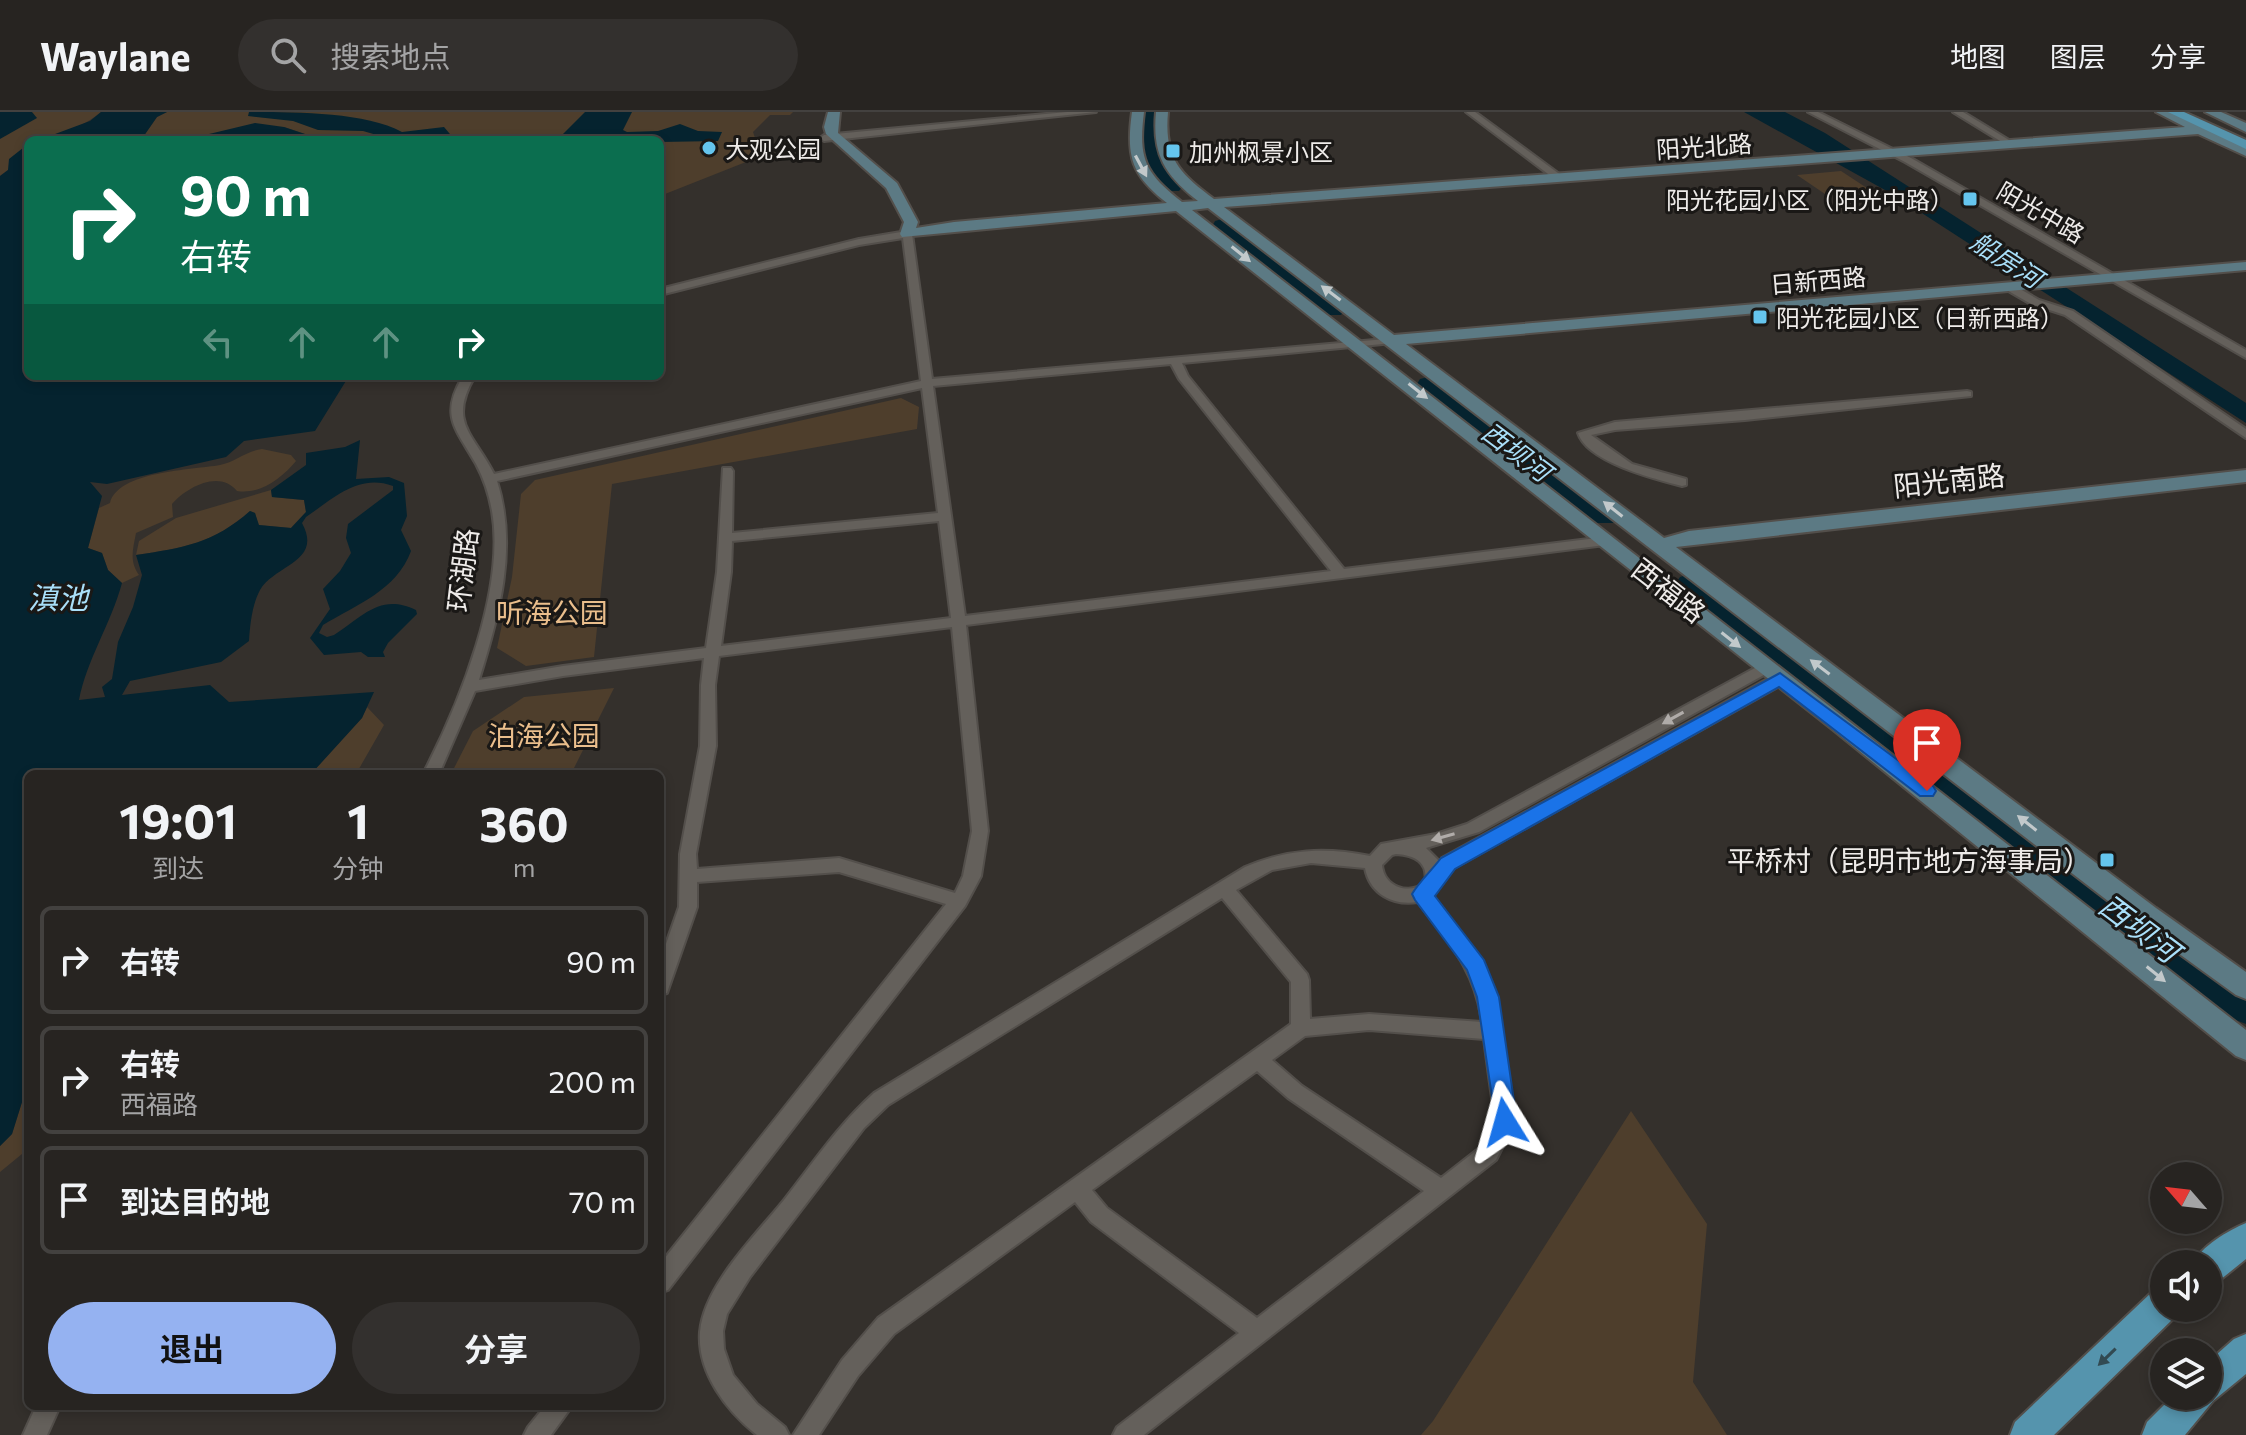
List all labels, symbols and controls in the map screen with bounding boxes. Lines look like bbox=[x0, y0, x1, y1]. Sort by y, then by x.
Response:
search box bbox=[238, 19, 798, 91]
text: Waylane bbox=[40, 32, 190, 79]
icon: search bbox=[266, 33, 310, 77]
text: 搜索地点 bbox=[330, 37, 450, 74]
text: 地图 bbox=[1950, 39, 2006, 73]
text: 图层 bbox=[2050, 39, 2106, 73]
text: 分享 bbox=[2150, 39, 2206, 73]
street label: 阳光北路 bbox=[1655, 128, 1753, 164]
place label: 大观公园 bbox=[725, 134, 821, 163]
place label: 加州枫景小区 bbox=[1189, 137, 1333, 166]
marker: 大观公园 bbox=[700, 139, 718, 157]
marker: 加州枫景小区 bbox=[1164, 142, 1182, 160]
one-way arrow bbox=[1134, 155, 1147, 178]
text: 90 m bbox=[180, 159, 311, 228]
icon: right bbox=[48, 168, 152, 272]
street label: 阳光中路 bbox=[1992, 175, 2090, 249]
place label: 阳光花园小区（阳光中路） bbox=[1666, 185, 1954, 214]
marker: 阳光花园小区（阳光中路） bbox=[1961, 190, 1979, 208]
water label: 船房河 bbox=[1966, 225, 2052, 296]
text: 右转 bbox=[180, 233, 252, 277]
one-way arrow bbox=[1231, 245, 1251, 262]
street label: 日新西路 bbox=[1769, 261, 1867, 299]
one-way arrow bbox=[1321, 285, 1342, 301]
place label: 阳光花园小区（日新西路） bbox=[1776, 303, 2064, 332]
marker: 阳光花园小区（日新西路） bbox=[1751, 308, 1769, 326]
icon: left bbox=[196, 320, 240, 364]
icon: ahead bbox=[280, 320, 324, 364]
icon: ahead bbox=[364, 320, 408, 364]
icon: right bbox=[448, 320, 492, 364]
one-way arrow bbox=[1408, 382, 1428, 399]
water label: 西坝河 bbox=[1477, 415, 1561, 490]
street label: 阳光南路 bbox=[1892, 457, 2006, 503]
one-way arrow bbox=[1603, 501, 1623, 517]
street label: 环湖路 bbox=[440, 526, 484, 614]
street label: 西福路 bbox=[1625, 551, 1713, 629]
water label: 滇池 bbox=[28, 578, 91, 615]
park label: 听海公园 bbox=[496, 595, 608, 629]
one-way arrow bbox=[1721, 631, 1741, 647]
one-way arrow bbox=[1809, 659, 1830, 675]
pin bbox=[1893, 709, 1961, 791]
one-way arrow bbox=[1662, 711, 1684, 725]
park label: 泊海公园 bbox=[488, 718, 600, 752]
icon: arrive bbox=[1905, 721, 1949, 765]
text: 19:01 bbox=[119, 790, 237, 849]
text: 1 bbox=[347, 790, 369, 849]
text: 360 bbox=[479, 793, 569, 852]
one-way arrow bbox=[2017, 816, 2037, 832]
one-way arrow bbox=[1430, 831, 1454, 844]
place label: 平桥村（昆明市地方海事局） bbox=[1727, 843, 2091, 877]
text: m bbox=[513, 851, 535, 882]
marker: 平桥村（昆明市地方海事局） bbox=[2098, 851, 2116, 869]
text: 到达 bbox=[152, 852, 204, 883]
text: 分钟 bbox=[332, 852, 384, 883]
water label: 西坝河 bbox=[2093, 885, 2191, 972]
icon: right bbox=[52, 938, 96, 982]
text: 右转 bbox=[120, 942, 180, 979]
text: 90 m bbox=[566, 942, 636, 979]
one-way arrow bbox=[2146, 965, 2166, 981]
text: 右转 bbox=[120, 1044, 180, 1081]
icon: right bbox=[52, 1058, 96, 1102]
text: 200 m bbox=[548, 1062, 636, 1099]
position arrow bbox=[1463, 1080, 1547, 1164]
text: 西福路 bbox=[120, 1088, 198, 1119]
north arrow bbox=[2150, 1162, 2222, 1234]
map controls bbox=[2150, 1162, 2222, 1410]
icon: arrive bbox=[52, 1178, 96, 1222]
text: 到达目的地 bbox=[120, 1182, 270, 1219]
text: 70 m bbox=[569, 1182, 636, 1219]
button: sound bbox=[2150, 1250, 2222, 1322]
button: 退出 bbox=[48, 1302, 336, 1394]
button: 分享 bbox=[352, 1302, 640, 1394]
button: layers bbox=[2150, 1338, 2222, 1410]
one-way arrow bbox=[2098, 1347, 2117, 1366]

